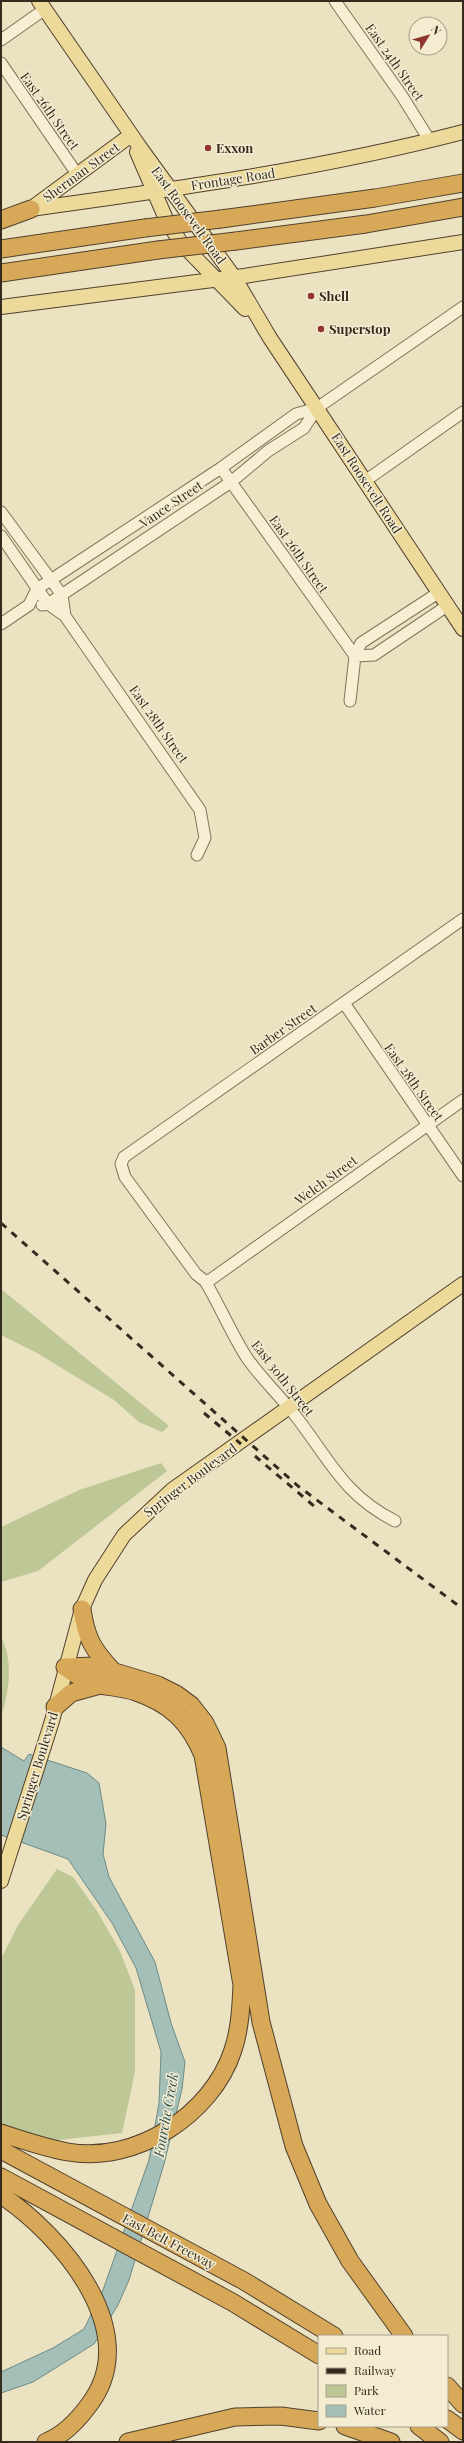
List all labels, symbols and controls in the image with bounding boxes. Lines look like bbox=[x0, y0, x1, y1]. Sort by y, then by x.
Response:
north arrow bbox=[408, 16, 448, 56]
street label: East 24th Street bbox=[362, 20, 429, 104]
text: N bbox=[428, 22, 445, 37]
street label: East 26th Street bbox=[17, 69, 84, 153]
street label: Sherman Street bbox=[39, 138, 123, 205]
place label: Exxon bbox=[216, 139, 253, 156]
marker: Exxon bbox=[203, 143, 213, 153]
street label: East Roosevelt Road bbox=[148, 163, 231, 267]
street label: Frontage Road bbox=[190, 163, 277, 194]
place label: Shell bbox=[319, 287, 349, 304]
marker: Shell bbox=[306, 291, 316, 301]
place label: Superstop bbox=[329, 320, 391, 337]
marker: Superstop bbox=[316, 324, 326, 334]
street label: East Roosevelt Road bbox=[329, 429, 407, 537]
street label: Vance Street bbox=[135, 476, 206, 532]
street label: East 26th Street bbox=[266, 512, 333, 596]
street label: East 28th Street bbox=[126, 681, 193, 766]
street label: Barber Street bbox=[246, 999, 320, 1058]
street label: East 28th Street bbox=[381, 1039, 448, 1124]
street label: Welch Street bbox=[290, 1151, 361, 1209]
street label: East 30th Street bbox=[248, 1336, 319, 1419]
street label: Springer Boulevard bbox=[140, 1439, 240, 1520]
street label: Springer Boulevard bbox=[12, 1709, 61, 1822]
water label: Fourche Creek bbox=[149, 2071, 182, 2159]
street label: East Belt Freeway bbox=[120, 2209, 219, 2272]
legend bbox=[318, 2335, 448, 2427]
text: Road bbox=[354, 2342, 381, 2358]
text: Railway bbox=[354, 2362, 396, 2378]
text: Park bbox=[354, 2382, 379, 2398]
text: Water bbox=[353, 2402, 387, 2418]

